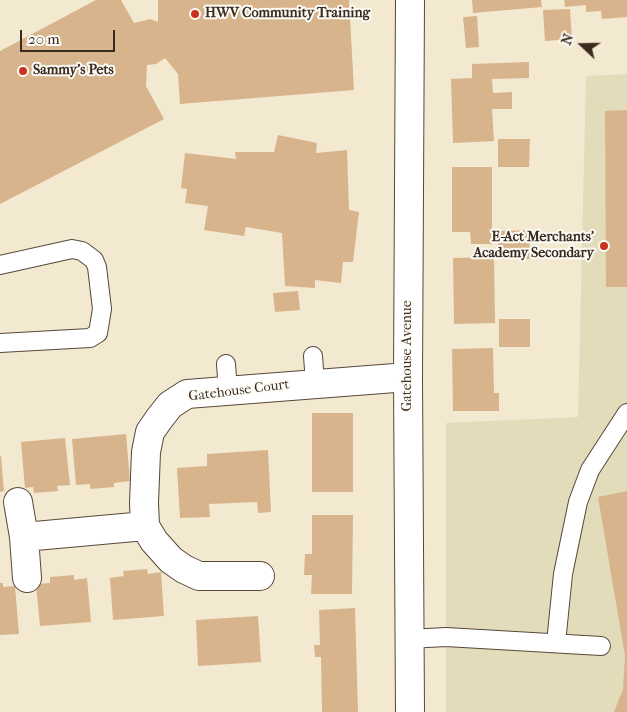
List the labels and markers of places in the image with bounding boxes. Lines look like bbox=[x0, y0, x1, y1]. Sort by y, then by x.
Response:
place label: HWV Community Training bbox=[205, 6, 370, 22]
marker: HWV Community Training bbox=[189, 8, 201, 20]
place label: Sammy's Pets bbox=[33, 63, 114, 79]
marker: Sammy's Pets bbox=[17, 65, 29, 77]
place label: E-Act Merchants' Academy Secondary bbox=[473, 230, 594, 262]
marker: E-Act Merchants' Academy Secondary bbox=[598, 240, 610, 252]

